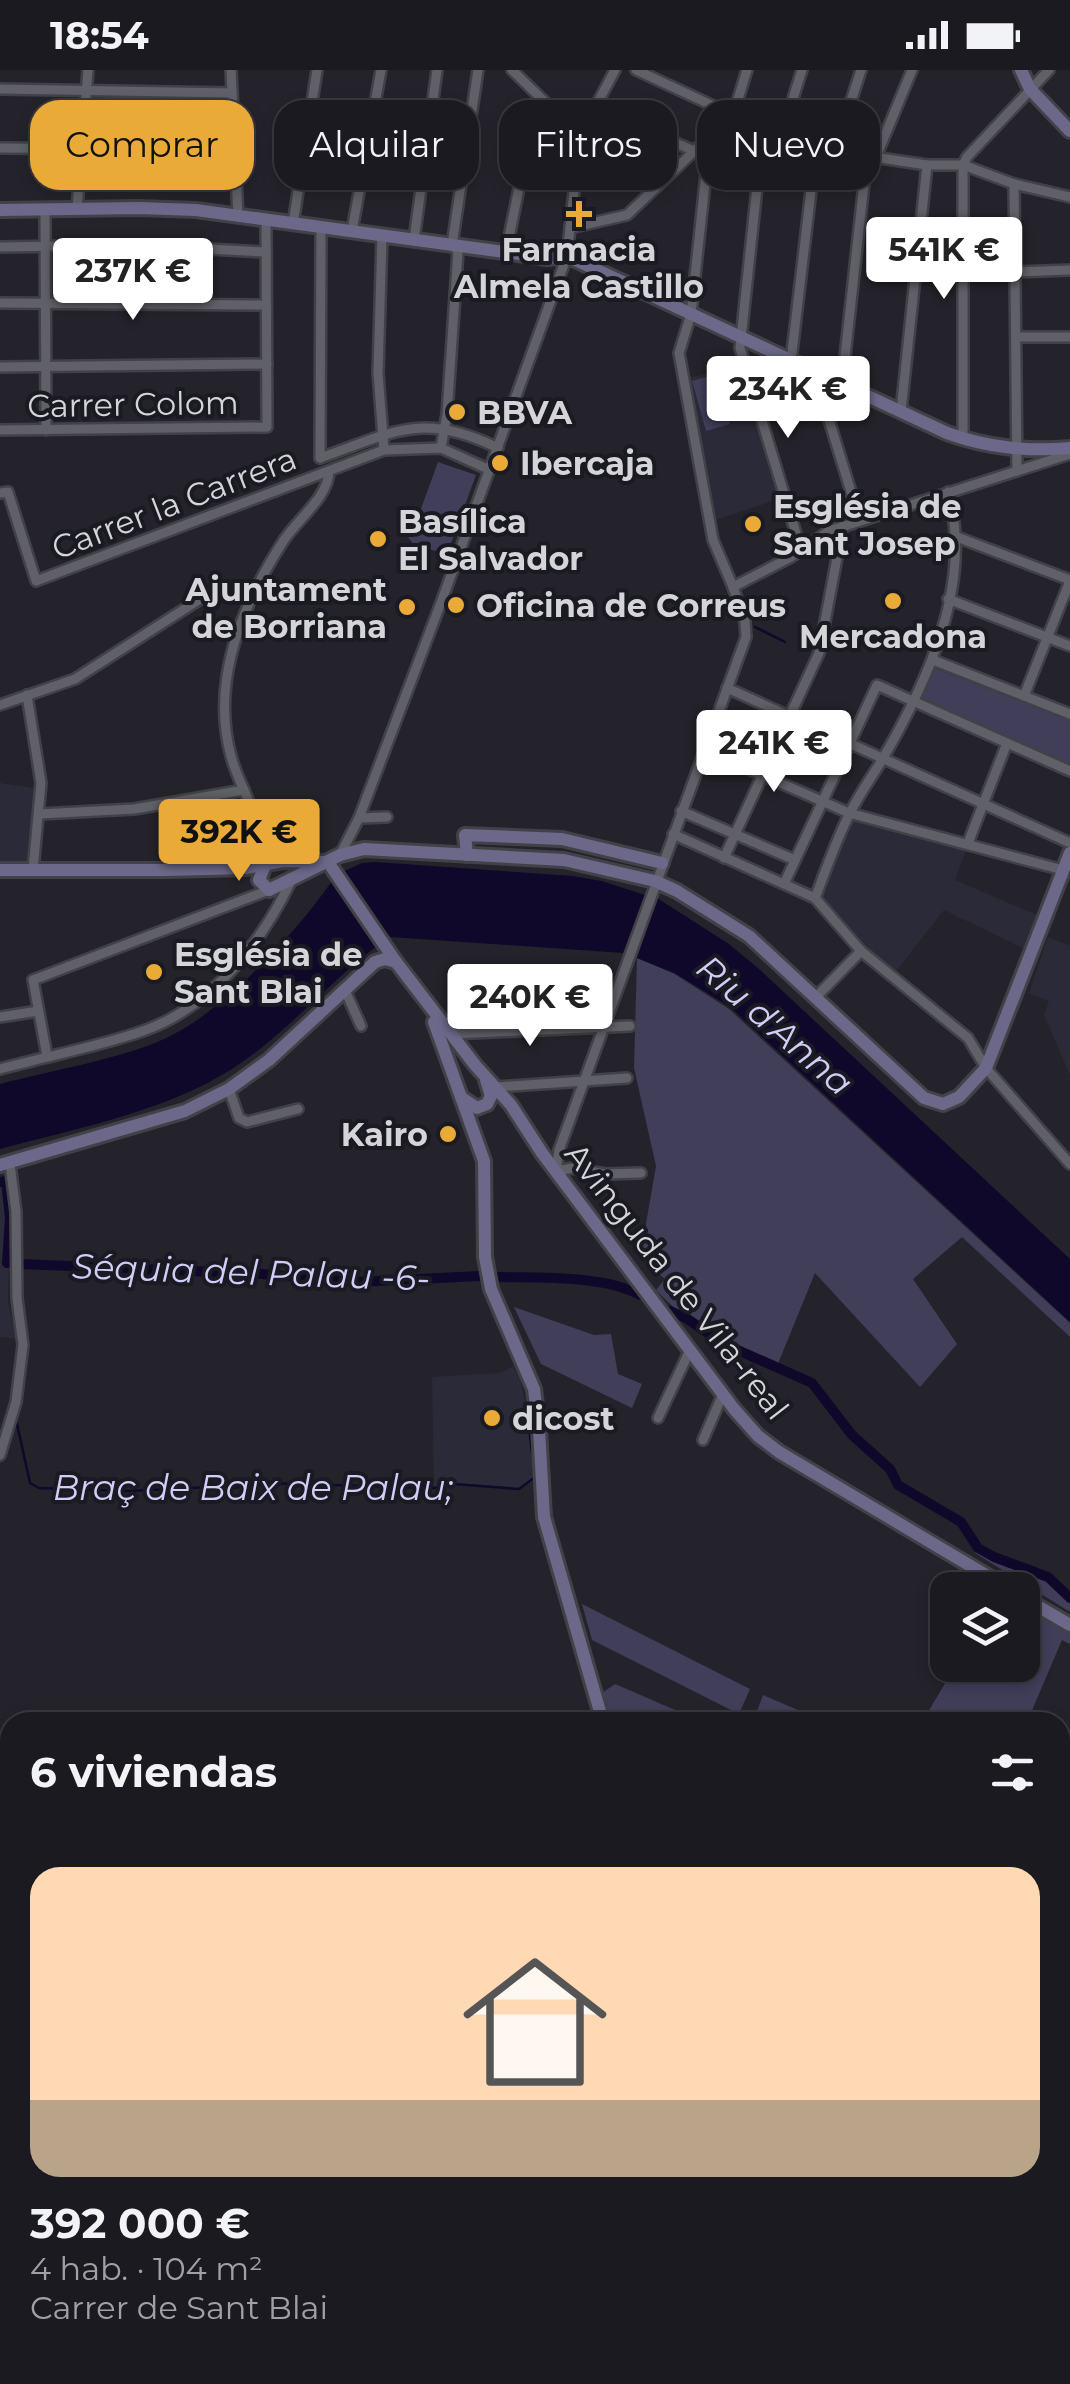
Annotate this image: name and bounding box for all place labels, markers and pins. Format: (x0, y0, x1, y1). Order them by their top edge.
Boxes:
marker: Farmacia Almela Castillo (568, 203, 590, 225)
pin: 541K € (863, 217, 1025, 302)
place label: Farmacia Almela Castillo (453, 230, 704, 306)
pin: 237K € (52, 238, 214, 323)
pin: 234K € (707, 356, 869, 441)
place label: BBVA (477, 393, 572, 432)
marker: BBVA (446, 401, 468, 423)
place label: Ibercaja (520, 444, 655, 483)
marker: Ibercaja (489, 452, 511, 474)
place label: Església de Sant Josep (773, 487, 961, 563)
place label: Basílica El Salvador (398, 502, 583, 578)
marker: Església de Sant Josep (742, 513, 764, 535)
marker: Basílica El Salvador (367, 528, 389, 550)
place label: Ajuntament de Borriana (185, 570, 387, 646)
place label: Oficina de Correus (476, 586, 786, 625)
marker: Mercadona (882, 590, 904, 612)
marker: Oficina de Correus (445, 594, 467, 616)
marker: Ajuntament de Borriana (396, 596, 418, 618)
place label: Mercadona (799, 617, 987, 656)
pin: 241K € (693, 710, 855, 795)
pin: 392K € (158, 799, 320, 884)
place label: Església de Sant Blai (174, 935, 362, 1011)
marker: Església de Sant Blai (143, 961, 165, 983)
pin: 240K € (449, 964, 611, 1049)
place label: Kairo (341, 1115, 428, 1154)
marker: Kairo (437, 1123, 459, 1145)
place label: dicost (512, 1399, 614, 1438)
marker: dicost (481, 1407, 503, 1429)

